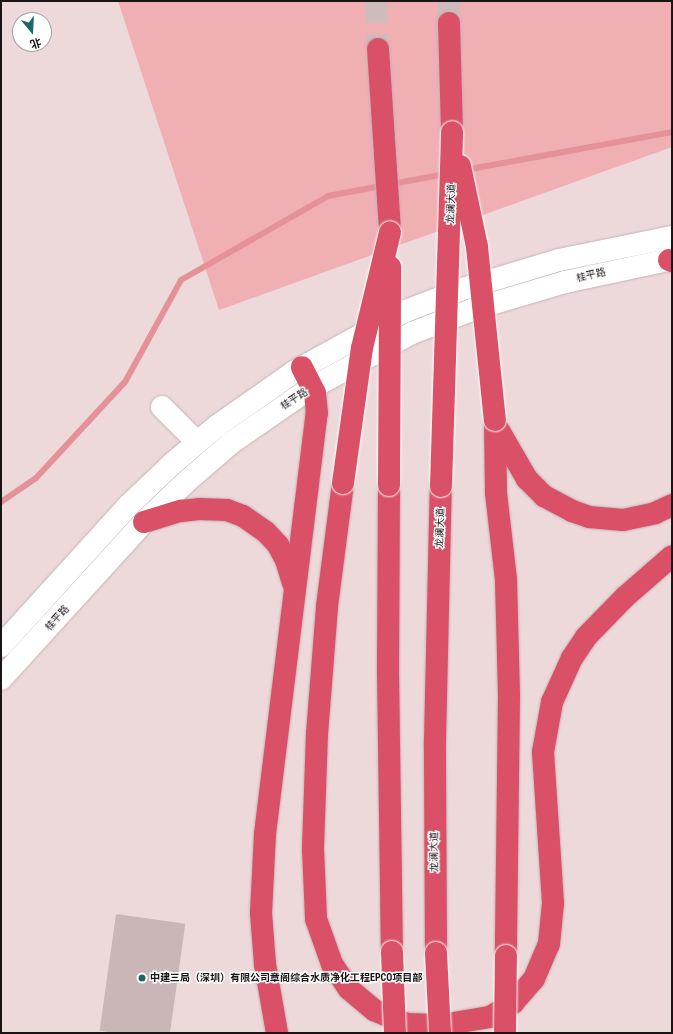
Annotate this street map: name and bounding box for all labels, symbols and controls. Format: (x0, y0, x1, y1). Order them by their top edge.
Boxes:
north arrow (12, 12, 52, 52)
text: 北 (28, 35, 43, 51)
street label: 龙澜大道 (444, 184, 458, 224)
street label: 桂平路 (575, 266, 607, 284)
street label: 桂平路 (278, 386, 310, 412)
street label: 龙澜大道 (433, 508, 447, 548)
street label: 桂平路 (43, 603, 71, 633)
street label: 龙澜大道 (428, 832, 440, 872)
place label: 中建三局（深圳）有限公司章阁综合水质净化工程EPCO项目部 (150, 972, 422, 984)
marker: 中建三局（深圳）有限公司章阁综合水质净化工程EPCO项目部 (137, 973, 147, 983)

